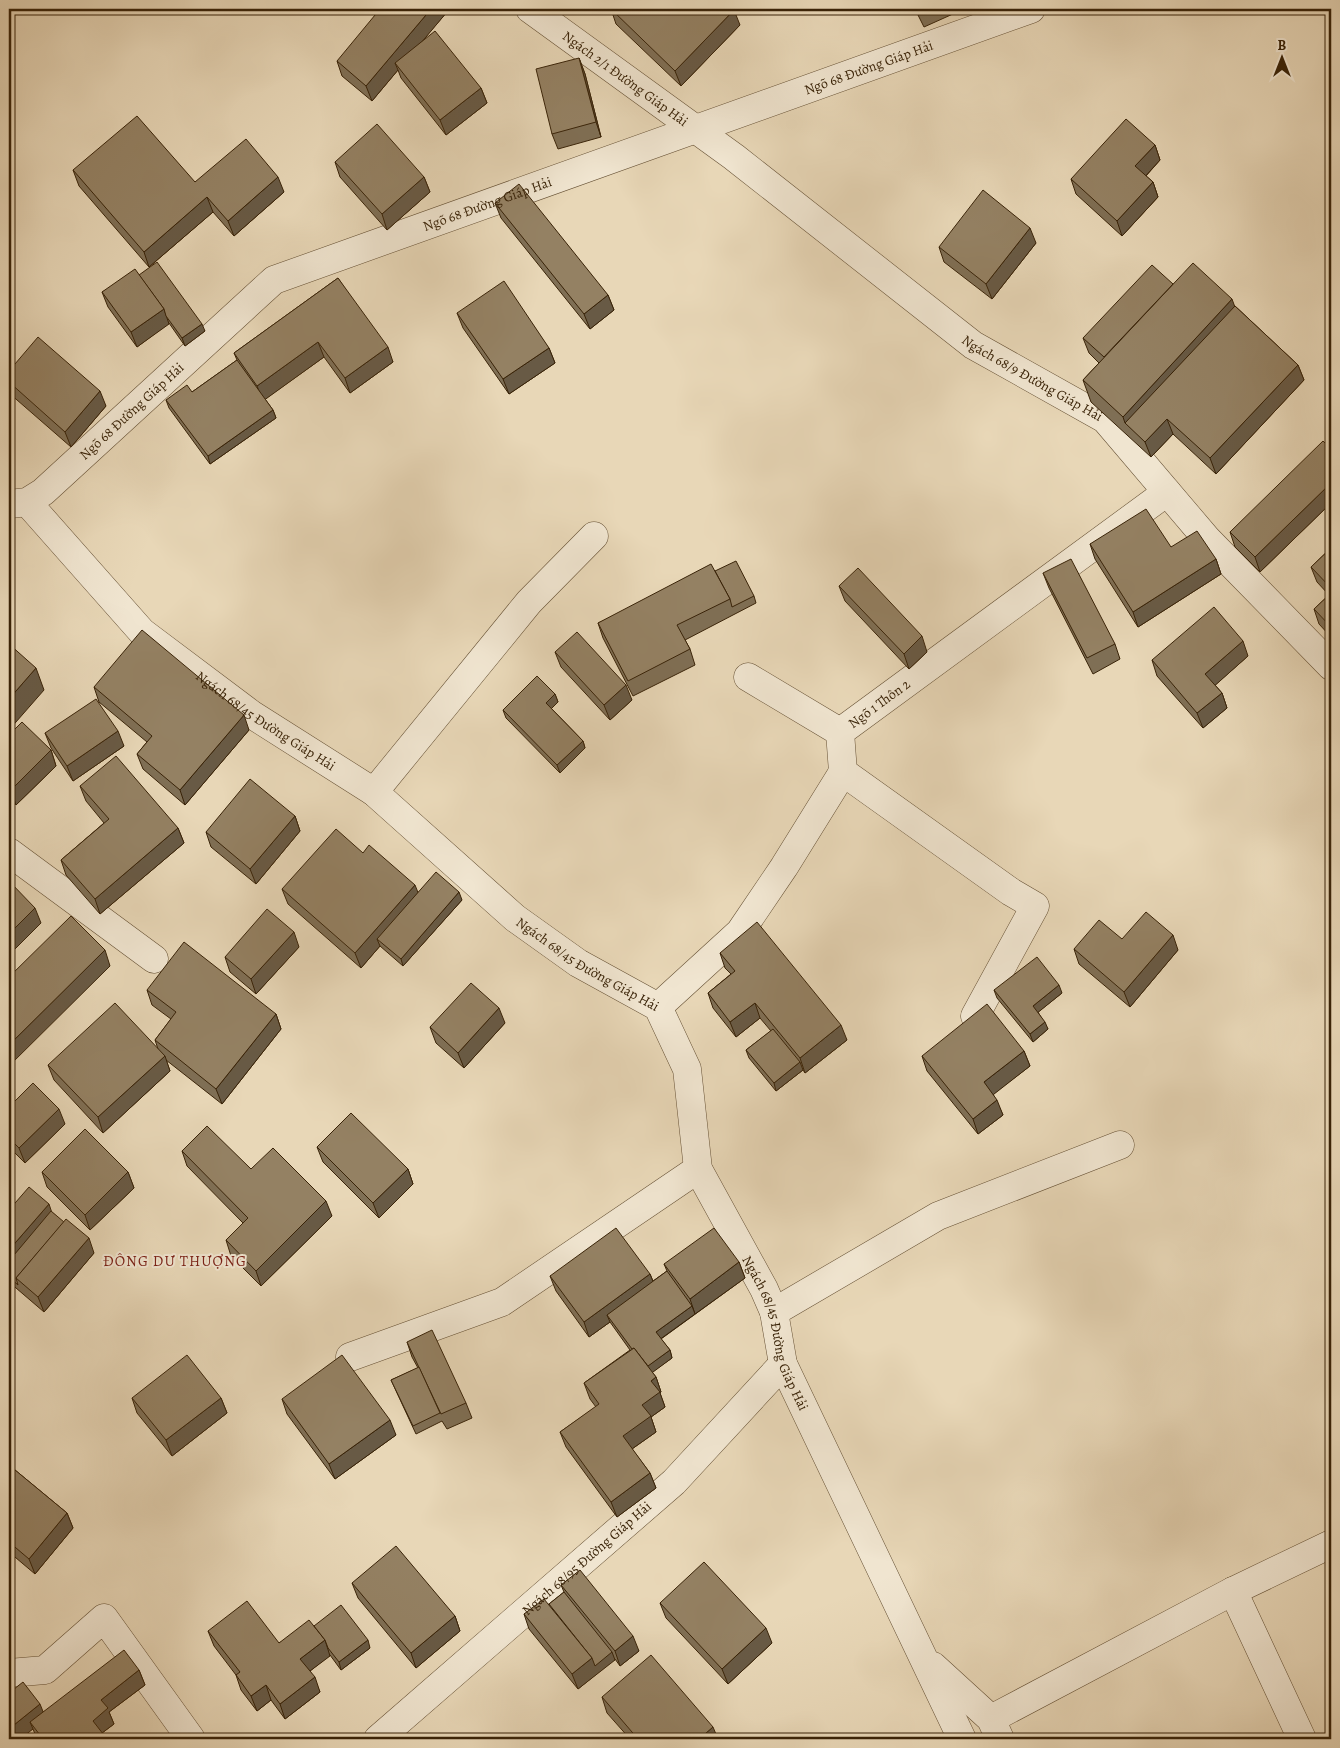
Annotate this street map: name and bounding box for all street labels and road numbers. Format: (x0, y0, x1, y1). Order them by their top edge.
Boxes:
street label: Ngách 2/1 Đường Giáp Hải (558, 27, 692, 131)
street label: Ngõ 68 Đường Giáp Hải (802, 36, 936, 99)
street label: Ngõ 68 Đường Giáp Hải (420, 172, 554, 236)
street label: Ngách 68/9 Đường Giáp Hải (958, 331, 1106, 426)
street label: Ngõ 68 Đường Giáp Hải (75, 358, 188, 464)
street label: Ngách 68/45 Đường Giáp Hải (192, 667, 339, 775)
street label: Ngõ 1 Thôn 2 (845, 675, 914, 733)
street label: Ngách 68/45 Đường Giáp Hải (512, 913, 663, 1016)
street label: Ngách 68/45 Đường Giáp Hải (737, 1252, 813, 1414)
street label: Ngách 68/95 Đường Giáp Hải (518, 1497, 655, 1620)

